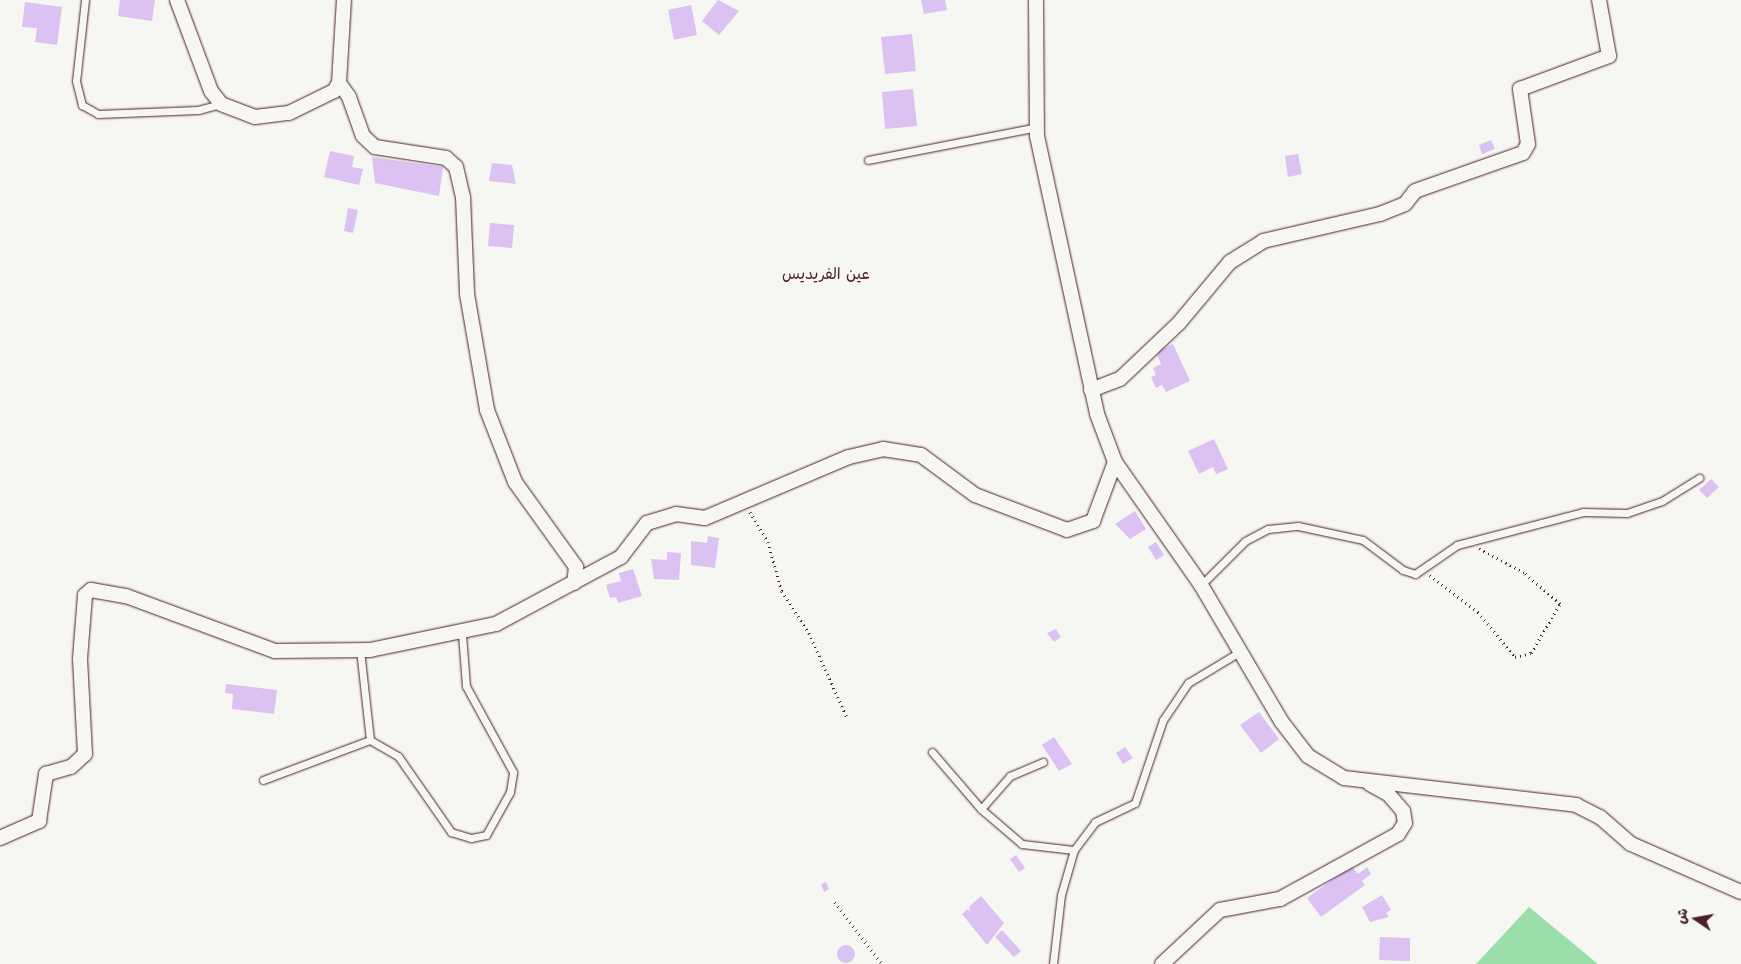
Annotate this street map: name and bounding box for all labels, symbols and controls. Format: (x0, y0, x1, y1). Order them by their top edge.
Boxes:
district label: عين الفريديس (782, 263, 870, 283)
north arrow (1671, 894, 1721, 944)
text: ش (1670, 906, 1692, 925)

